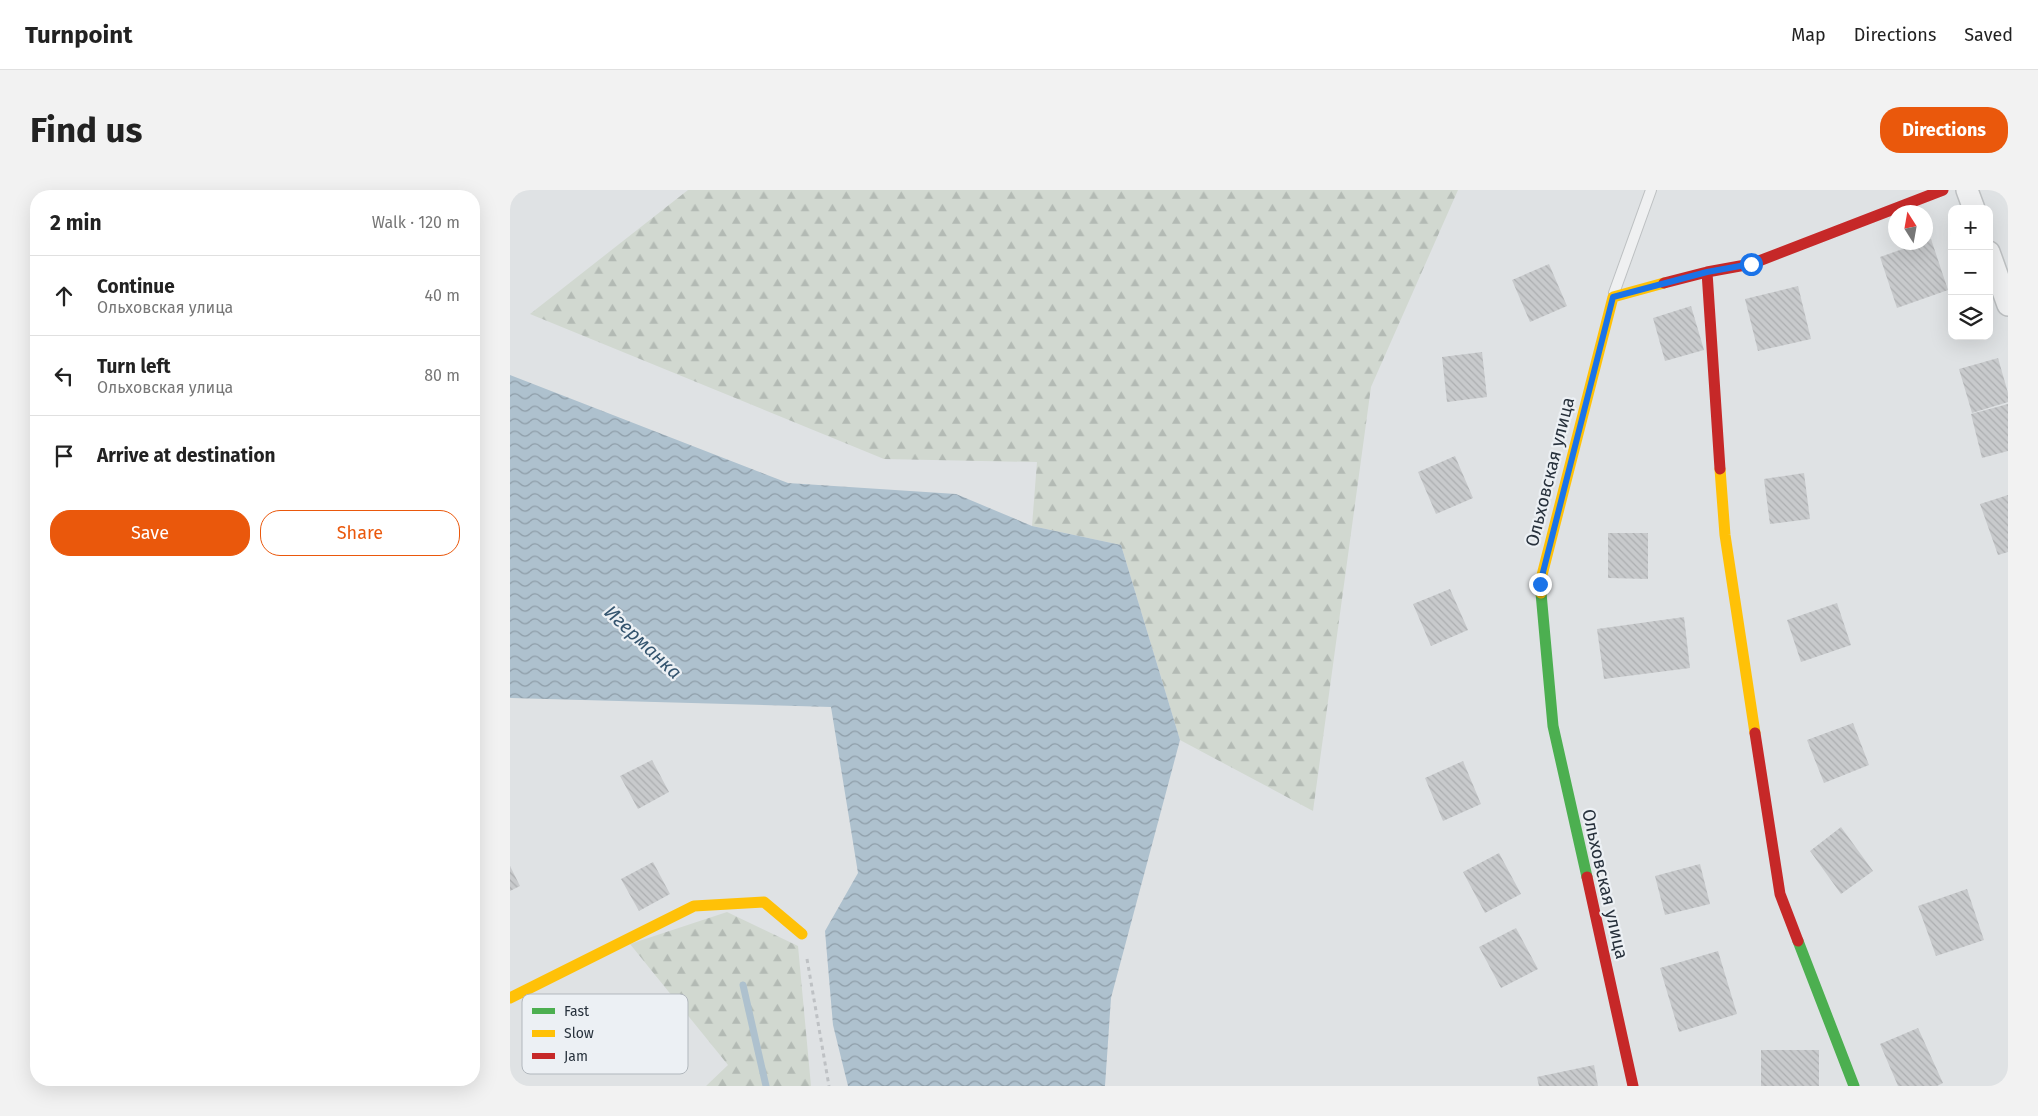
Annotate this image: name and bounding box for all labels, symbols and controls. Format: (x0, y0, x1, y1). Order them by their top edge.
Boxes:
text: Turnpoint (25, 21, 132, 49)
text: Map (1791, 24, 1826, 46)
text: Directions (1854, 24, 1936, 46)
text: Saved (1964, 24, 2013, 46)
button: Directions (1880, 107, 2008, 153)
text: Find us (30, 109, 142, 151)
north arrow (1888, 205, 1933, 250)
map controls (1948, 205, 1993, 340)
button: + (1948, 205, 1993, 250)
text: 2 min (50, 210, 102, 236)
text: Walk · 120 m (372, 213, 460, 232)
button: − (1948, 250, 1993, 295)
route start (1740, 253, 1763, 276)
text: Continue (97, 275, 175, 298)
icon: ahead (50, 282, 78, 310)
text: 40 m (425, 286, 460, 305)
button: layers (1948, 295, 1993, 340)
text: Ольховская улица (97, 298, 233, 317)
text: Turn left (97, 355, 171, 378)
icon: left (50, 362, 78, 390)
text: 80 m (424, 366, 460, 385)
text: Ольховская улица (97, 378, 233, 397)
street label: Ольховская улица (1521, 395, 1579, 549)
icon: arrive (50, 442, 78, 470)
text: Arrive at destination (97, 444, 276, 467)
button: Save (50, 510, 250, 556)
button: Share (260, 510, 460, 556)
route end (1529, 573, 1552, 596)
water label: Игерманка (599, 600, 687, 684)
street label: Ольховская улица (1577, 807, 1633, 961)
legend (522, 994, 688, 1074)
text: Fast (564, 1003, 590, 1020)
text: Slow (564, 1025, 594, 1042)
text: Jam (564, 1048, 588, 1065)

